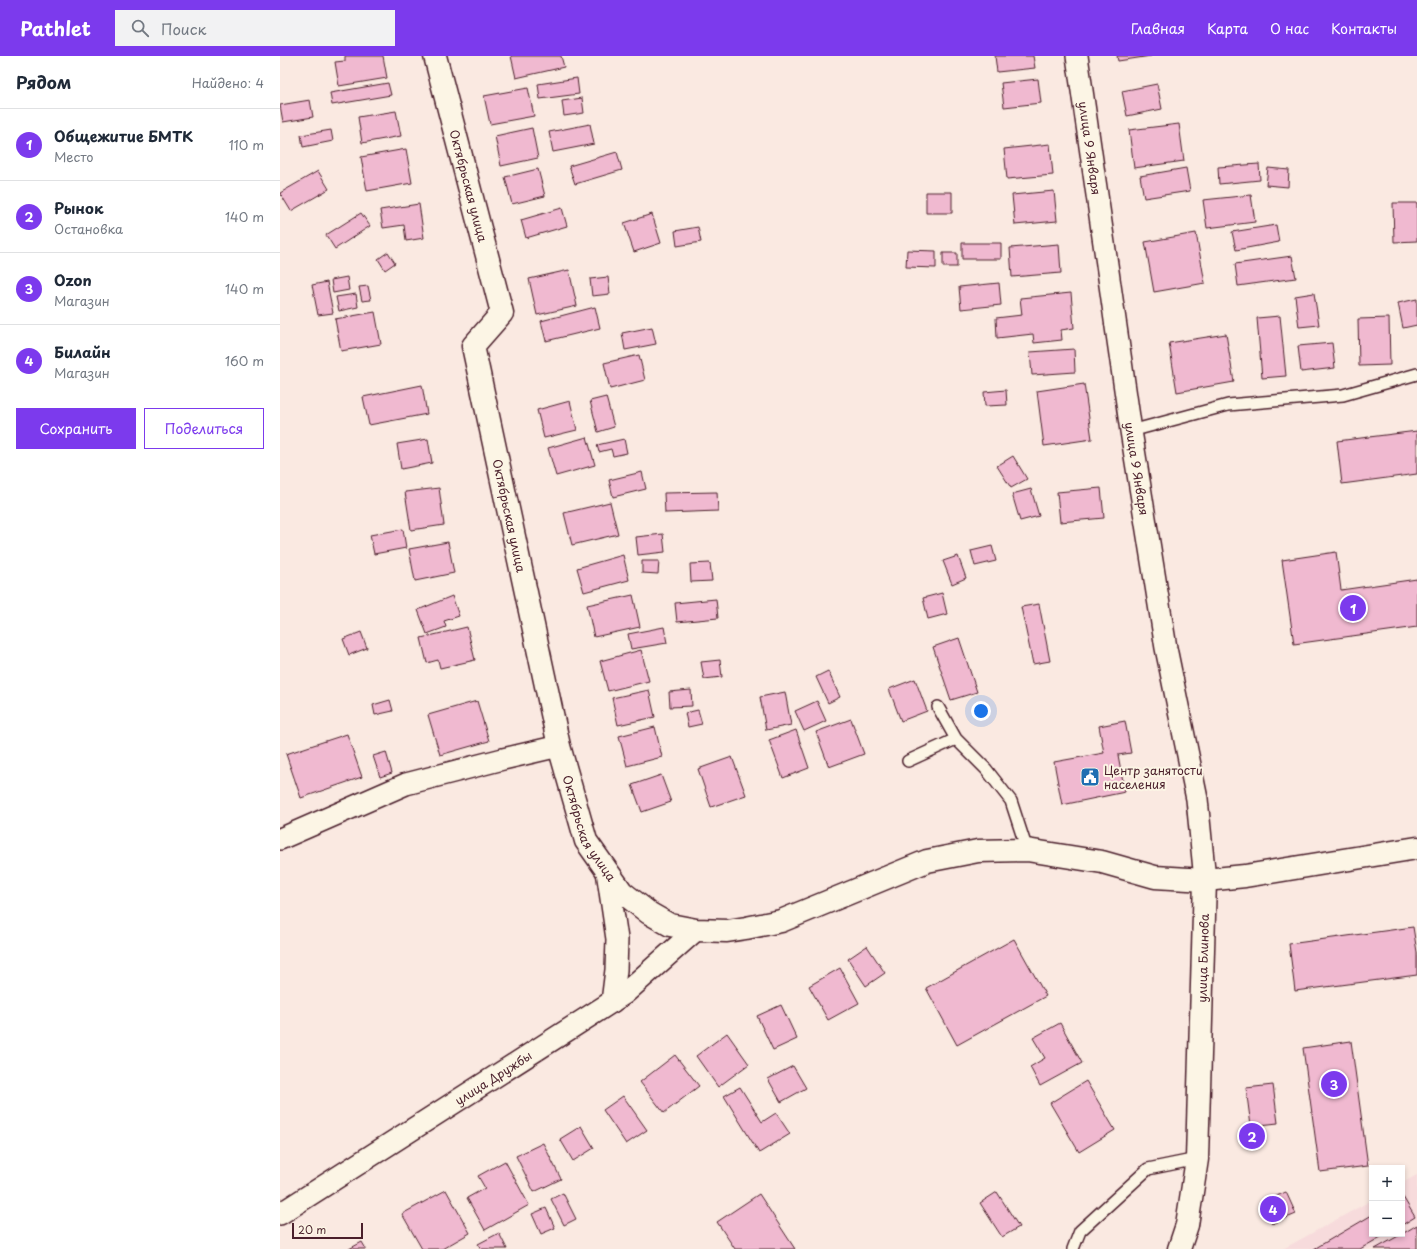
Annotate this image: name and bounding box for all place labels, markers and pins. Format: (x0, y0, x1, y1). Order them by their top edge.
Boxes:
pin: 1 (1340, 593, 1366, 623)
place label: Центр занятости населения (1104, 761, 1203, 793)
public building icon: Центр занятости населения (1079, 766, 1101, 788)
pin: 3 (1321, 1069, 1347, 1099)
pin: 2 (1239, 1121, 1265, 1151)
pin: 4 (1260, 1194, 1286, 1224)

